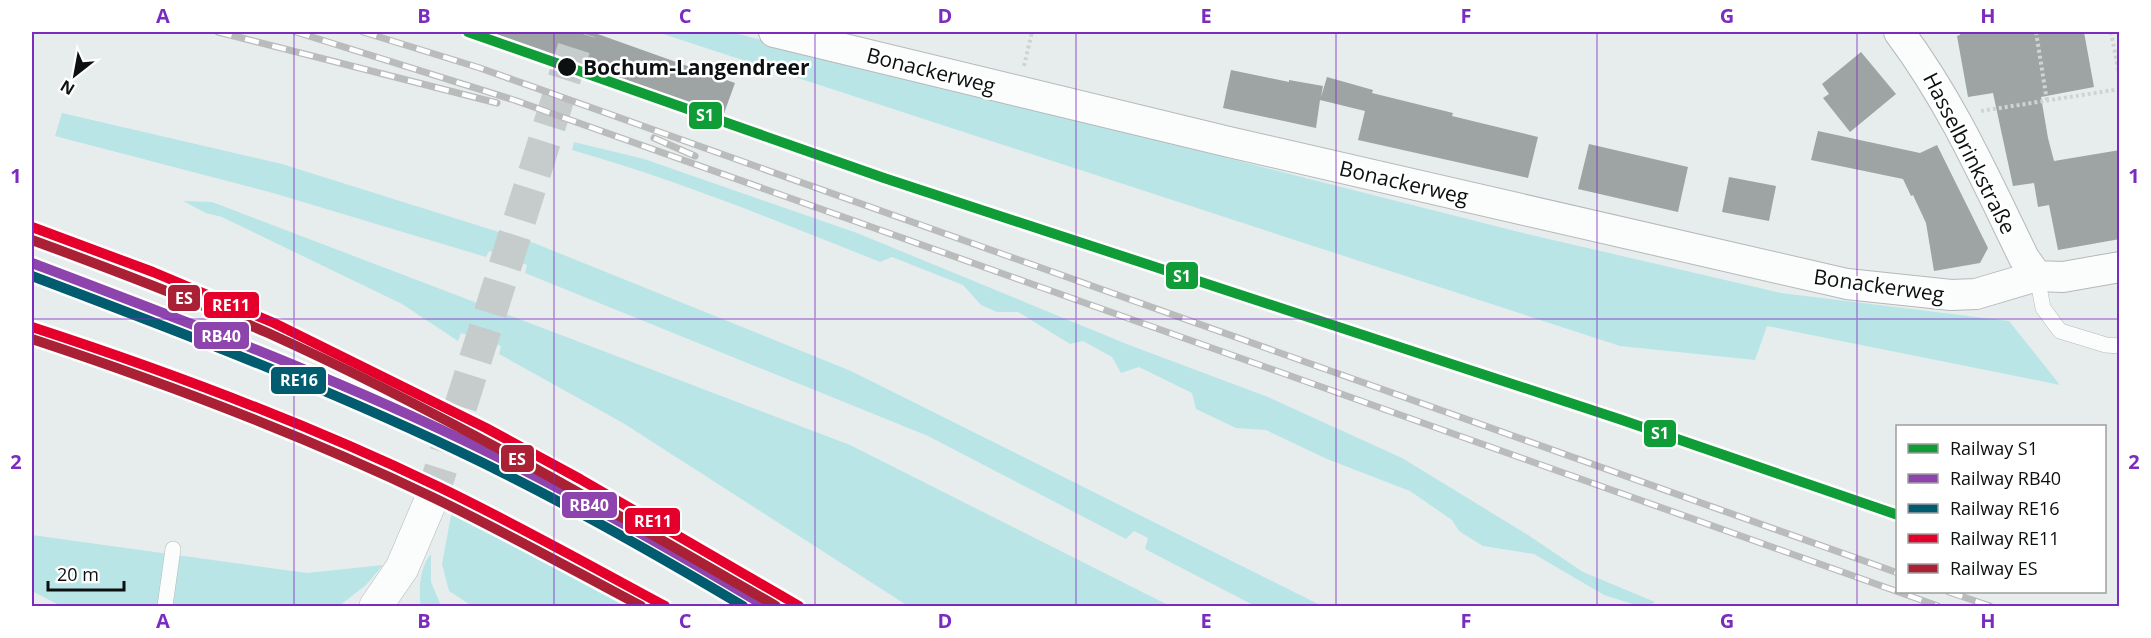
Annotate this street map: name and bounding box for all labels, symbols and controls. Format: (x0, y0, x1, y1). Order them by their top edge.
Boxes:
text: A (156, 2, 170, 29)
text: B (417, 2, 431, 29)
text: C (679, 2, 692, 29)
text: D (938, 2, 952, 29)
text: E (1200, 2, 1212, 29)
text: F (1461, 2, 1471, 29)
text: G (1720, 2, 1734, 29)
text: H (1980, 2, 1996, 29)
street label: Bonackerweg (864, 40, 998, 100)
north arrow (45, 45, 105, 105)
place label: Bochum-Langendreer (583, 53, 810, 81)
marker: Bochum-Langendreer (556, 56, 578, 78)
street label: Hasselbrinkstraße (1917, 68, 2023, 238)
text: N (56, 75, 79, 101)
line badge: S1 (688, 101, 723, 130)
text: S1 (696, 104, 714, 126)
street label: Bonackerweg (1337, 154, 1471, 210)
text: 1 (10, 162, 22, 189)
text: 1 (2128, 162, 2140, 189)
line badge: S1 (1165, 261, 1199, 290)
street label: Bonackerweg (1812, 262, 1946, 308)
text: S1 (1173, 265, 1191, 287)
line badge: ES (167, 284, 201, 312)
text: ES (175, 287, 193, 309)
line badge: RE11 (203, 291, 260, 319)
text: RE11 (212, 294, 250, 316)
line badge: RB40 (193, 321, 250, 350)
text: RB40 (201, 325, 241, 347)
line badge: RE16 (270, 366, 327, 395)
text: RE16 (280, 369, 318, 391)
line badge: S1 (1643, 419, 1677, 448)
text: S1 (1651, 422, 1669, 444)
legend (1896, 425, 2106, 593)
text: Railway S1 (1950, 436, 2038, 460)
line badge: ES (500, 444, 535, 473)
text: 2 (10, 448, 22, 475)
text: ES (508, 448, 526, 470)
text: 2 (2128, 448, 2140, 475)
text: Railway RB40 (1950, 466, 2061, 490)
line badge: RB40 (561, 491, 618, 519)
text: RB40 (569, 494, 609, 516)
text: Railway RE16 (1950, 496, 2060, 520)
line badge: RE11 (624, 507, 681, 535)
text: RE11 (634, 510, 672, 532)
text: Railway RE11 (1950, 526, 2060, 550)
scale bar (48, 554, 124, 592)
text: Railway ES (1950, 556, 2038, 580)
text: 20 m (57, 562, 99, 586)
text: A (156, 607, 170, 634)
text: B (417, 607, 431, 634)
text: C (679, 607, 692, 634)
text: D (938, 607, 952, 634)
text: E (1200, 607, 1212, 634)
text: F (1461, 607, 1471, 634)
text: G (1720, 607, 1734, 634)
text: H (1980, 607, 1996, 634)

